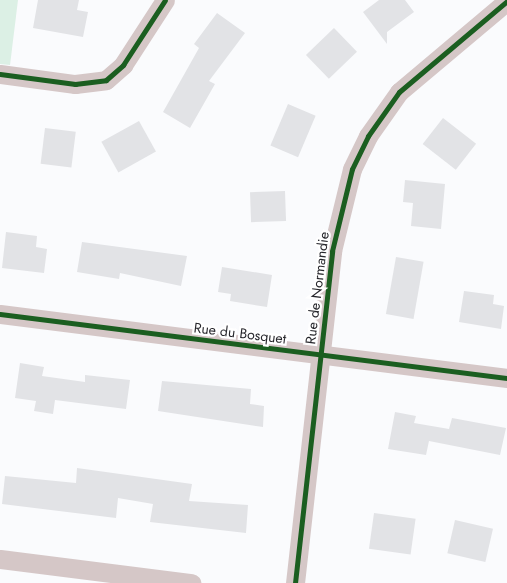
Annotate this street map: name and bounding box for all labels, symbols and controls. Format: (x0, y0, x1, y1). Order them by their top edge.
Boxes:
street label: Rue de Normandie (302, 231, 332, 345)
street label: Rue du Bosquet (193, 319, 287, 347)

